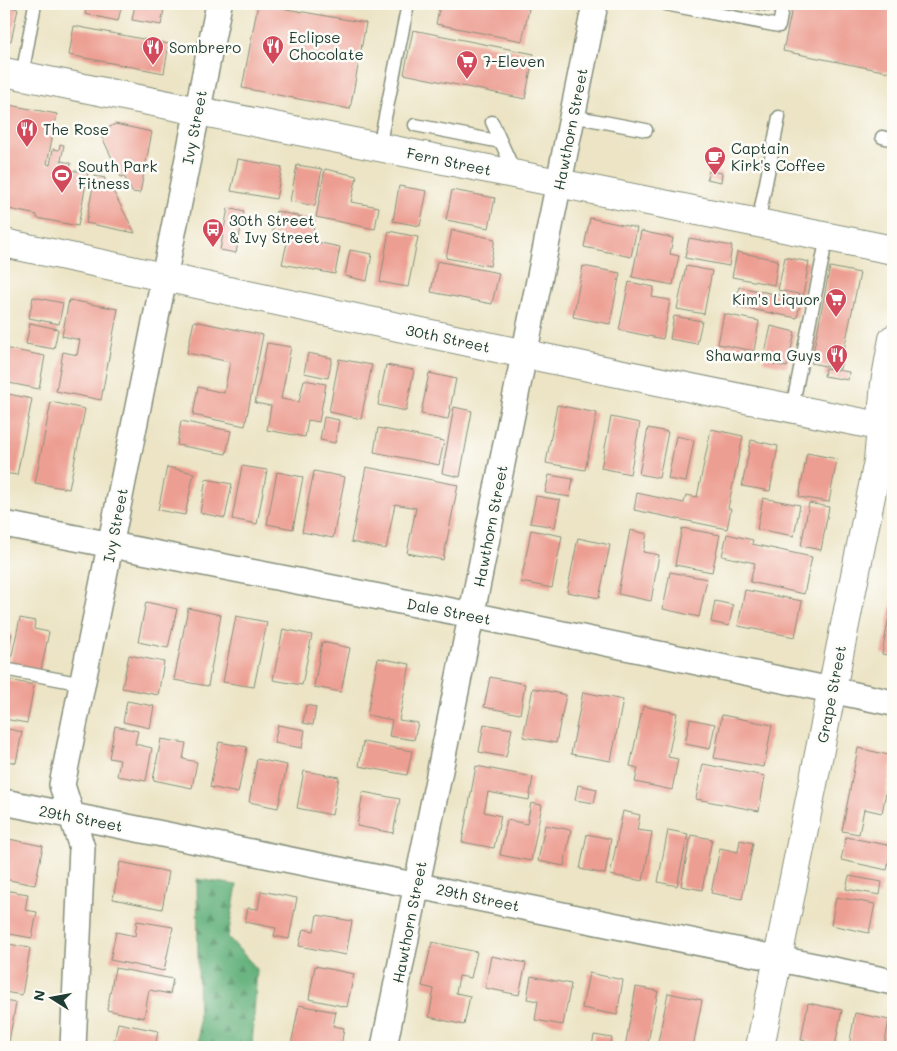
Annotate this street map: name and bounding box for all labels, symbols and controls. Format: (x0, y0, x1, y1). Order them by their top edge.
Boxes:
place label: Eclipse Chocolate (289, 27, 364, 64)
restaurant icon: Eclipse Chocolate (261, 34, 285, 65)
restaurant icon: Sombrero (141, 35, 165, 66)
place label: Sombrero (169, 37, 241, 57)
supermarket icon: 7-Eleven (455, 49, 479, 80)
place label: 7-Eleven (483, 51, 545, 71)
street label: Hawthorn Street (548, 66, 592, 192)
street label: Ivy Street (177, 88, 211, 166)
restaurant icon: The Rose (15, 117, 39, 148)
place label: The Rose (43, 119, 109, 139)
place label: Captain Kirk's Coffee (731, 138, 825, 175)
street label: Fern Street (405, 142, 493, 180)
cafe icon: Captain Kirk's Coffee (703, 145, 727, 176)
place label: South Park Fitness (78, 156, 157, 193)
sports icon: South Park Fitness (50, 163, 74, 194)
place label: 30th Street & Ivy Street (229, 210, 320, 247)
bus stop icon: 30th Street & Ivy Street (201, 217, 225, 248)
supermarket icon: Kim's Liquor (824, 287, 848, 318)
place label: Kim's Liquor (732, 289, 820, 309)
street label: 30th Street (404, 319, 492, 357)
restaurant icon: Shawarma Guys (825, 343, 849, 374)
place label: Shawarma Guys (706, 345, 821, 365)
street label: Hawthorn Street (468, 463, 512, 589)
street label: Ivy Street (98, 486, 132, 564)
street label: Dale Street (405, 593, 493, 629)
street label: Grape Street (812, 643, 850, 745)
street label: 29th Street (37, 800, 125, 836)
street label: Hawthorn Street (387, 859, 431, 985)
street label: 29th Street (434, 878, 522, 916)
north arrow (28, 974, 78, 1024)
text: N (28, 988, 49, 1002)

